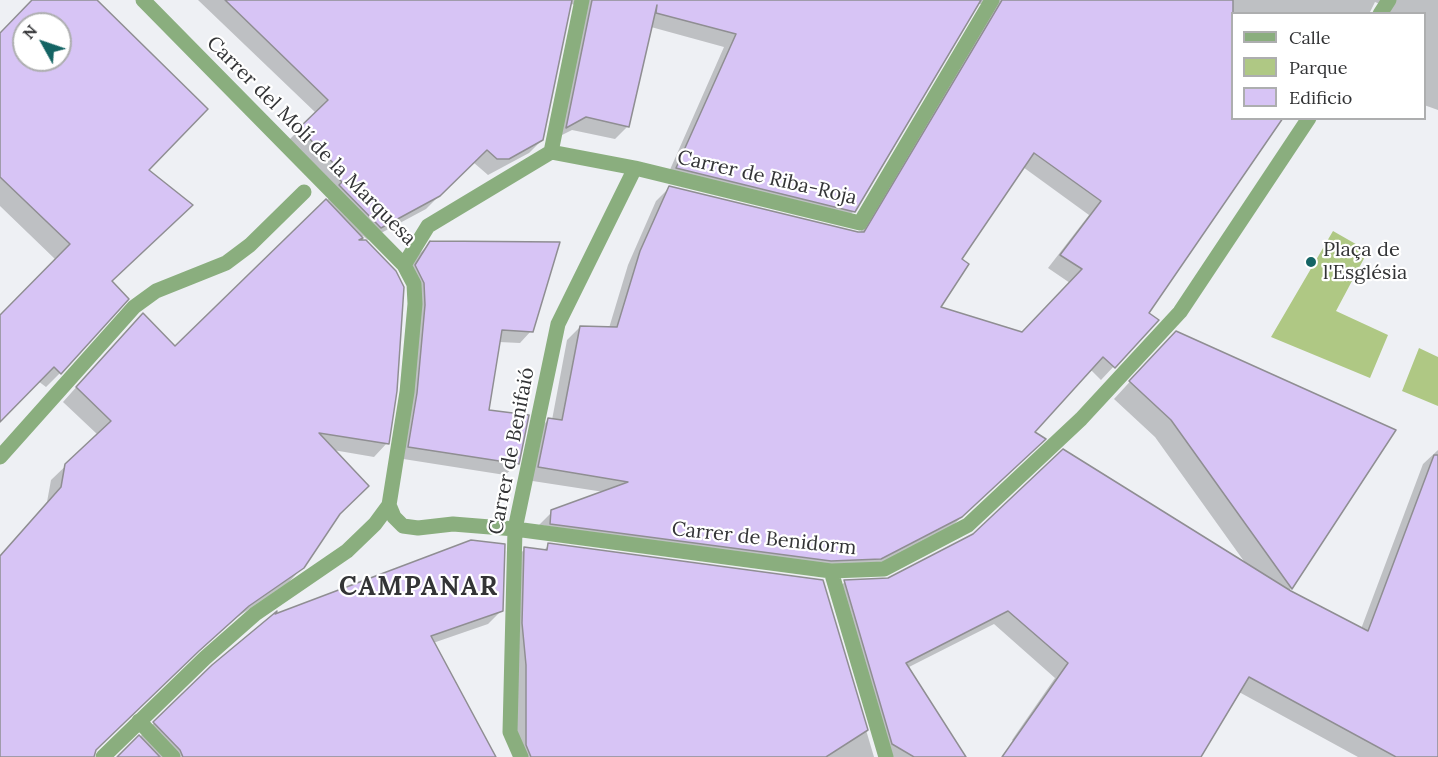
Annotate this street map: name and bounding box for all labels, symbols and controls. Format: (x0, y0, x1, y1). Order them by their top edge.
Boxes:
north arrow (12, 12, 72, 72)
legend (1231, 12, 1426, 120)
text: N (18, 21, 41, 43)
text: Calle (1289, 26, 1330, 49)
street label: Carrer del Molí de la Marquesa (201, 31, 421, 251)
text: Parque (1289, 56, 1348, 79)
text: Edificio (1289, 86, 1352, 109)
street label: Carrer de Riba-Roja (675, 146, 859, 210)
place label: Plaça de l'Església (1323, 238, 1407, 285)
marker: Plaça de l'Església (1304, 255, 1318, 269)
street label: Carrer de Benifaió (484, 365, 540, 537)
street label: Carrer de Benidorm (670, 517, 858, 561)
district label: CAMPANAR (339, 572, 499, 604)

